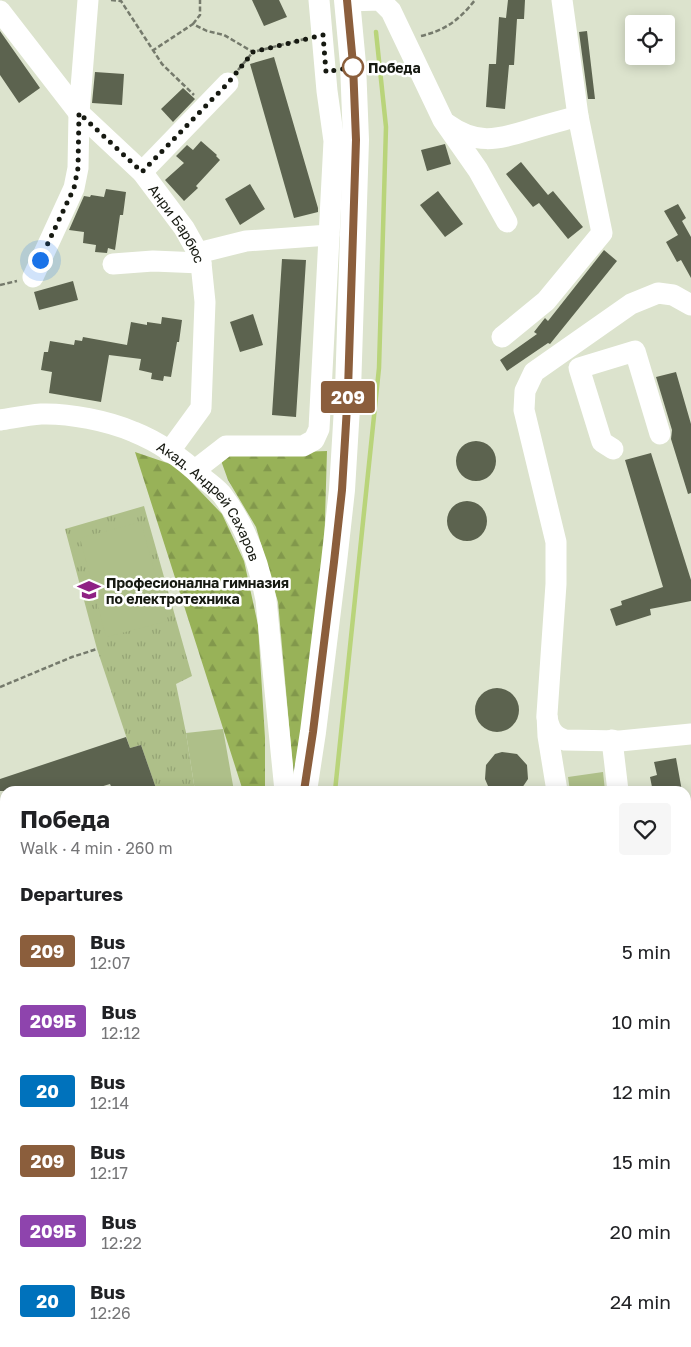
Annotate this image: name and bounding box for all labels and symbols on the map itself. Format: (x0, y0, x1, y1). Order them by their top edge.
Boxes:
marker: Победа (342, 56, 364, 78)
place label: Победа (368, 59, 421, 76)
street label: Анри Барбюс (145, 181, 209, 265)
your location (28, 248, 53, 273)
line badge: 209 (319, 381, 377, 413)
street label: Акад. Андрей Сахаров (154, 437, 264, 563)
place label: Професионална гимназия по електротехника (106, 574, 289, 607)
school or university icon: Професионална гимназия по електротехника (76, 577, 102, 603)

